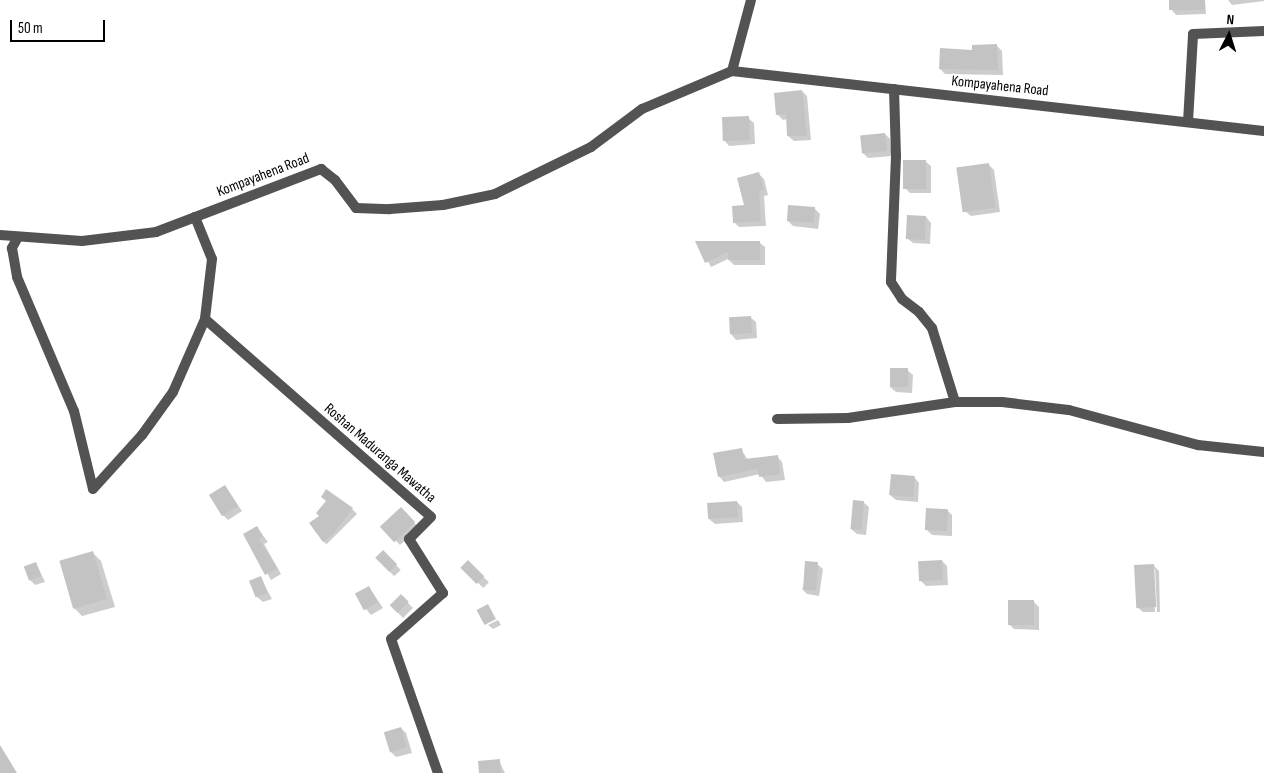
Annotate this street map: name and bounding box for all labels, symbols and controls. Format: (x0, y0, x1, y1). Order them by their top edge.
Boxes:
scale bar (12, 10, 108, 42)
north arrow (1204, 10, 1254, 60)
text: N (1226, 11, 1235, 28)
text: 50 m (18, 19, 43, 38)
street label: Kompayahena Road (951, 72, 1049, 100)
street label: Kompayahena Road (214, 149, 312, 201)
street label: Roshan Maduranga Mawatha (320, 400, 440, 506)

